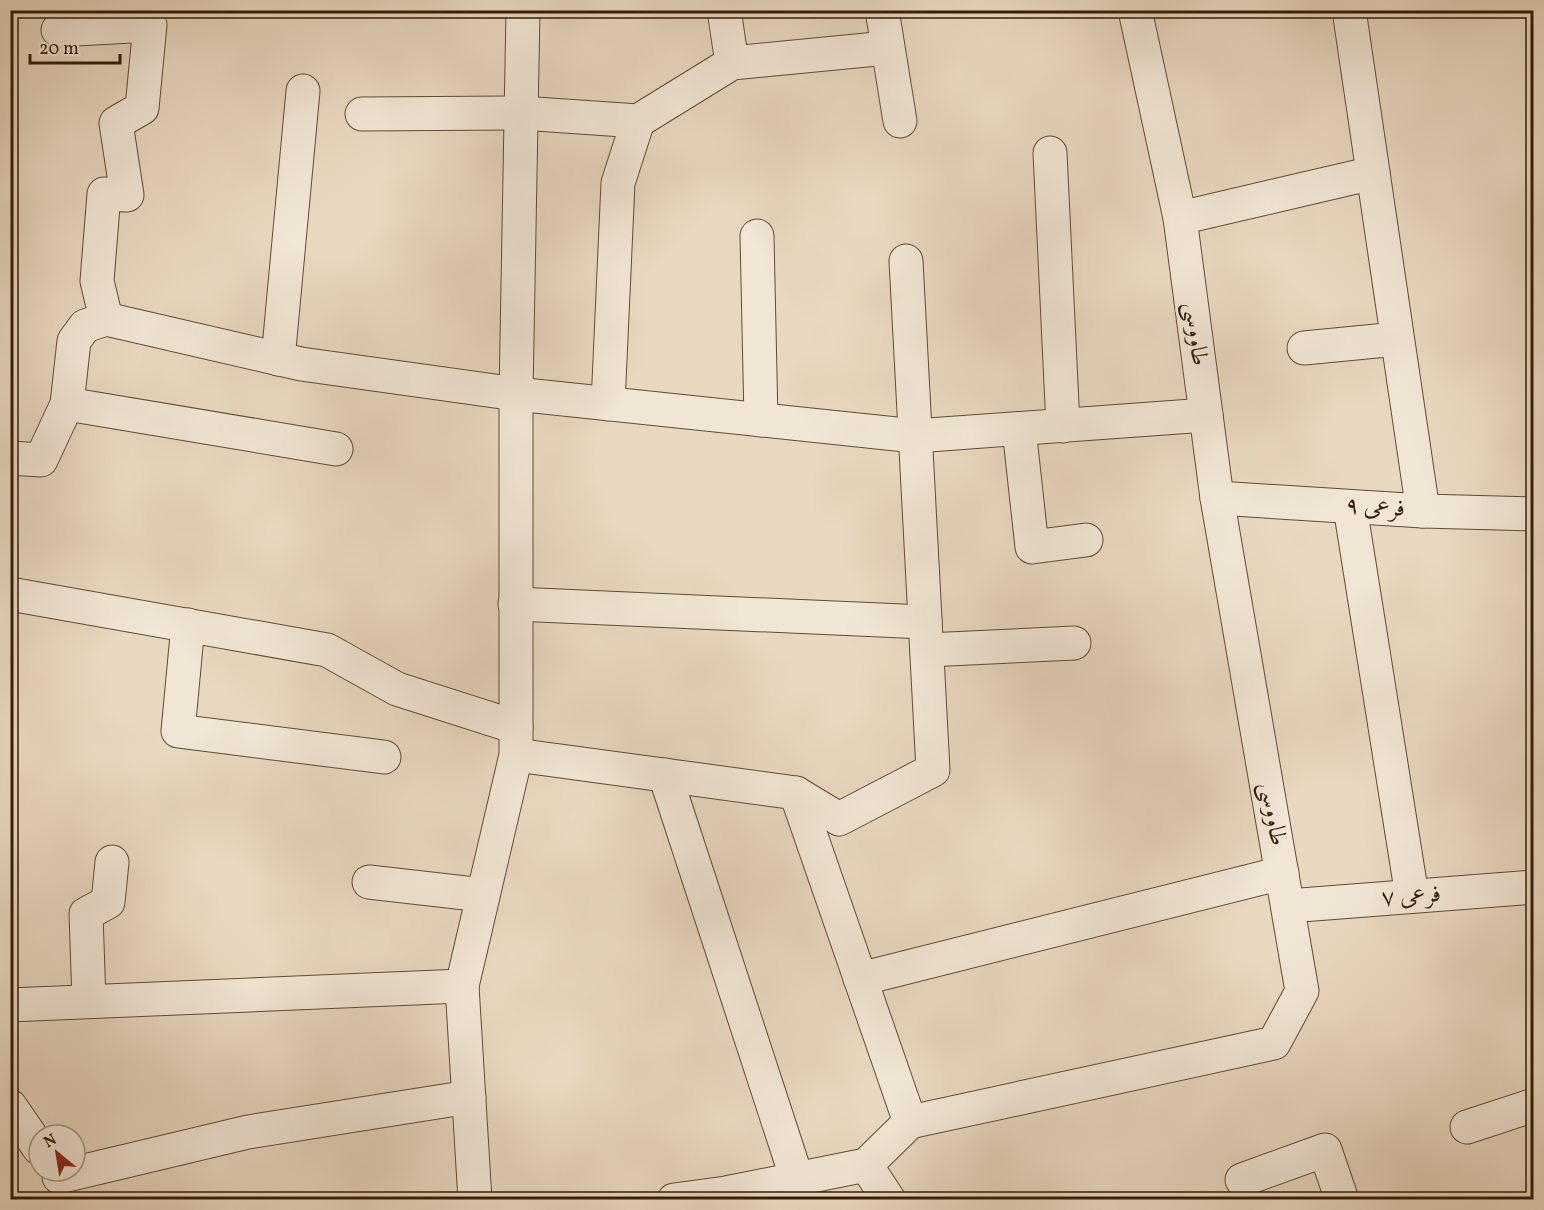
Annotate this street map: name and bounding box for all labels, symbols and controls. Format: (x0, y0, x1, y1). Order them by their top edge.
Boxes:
scale bar (30, 27, 120, 65)
text: 20 m (39, 37, 79, 62)
street label: طاووسی (1174, 300, 1216, 368)
street label: فرعی ۹ (1344, 489, 1406, 527)
street label: طاووسی (1250, 779, 1294, 849)
street label: فرعی ۷ (1380, 878, 1442, 916)
north arrow (27, 1123, 87, 1183)
text: N (40, 1129, 61, 1154)

